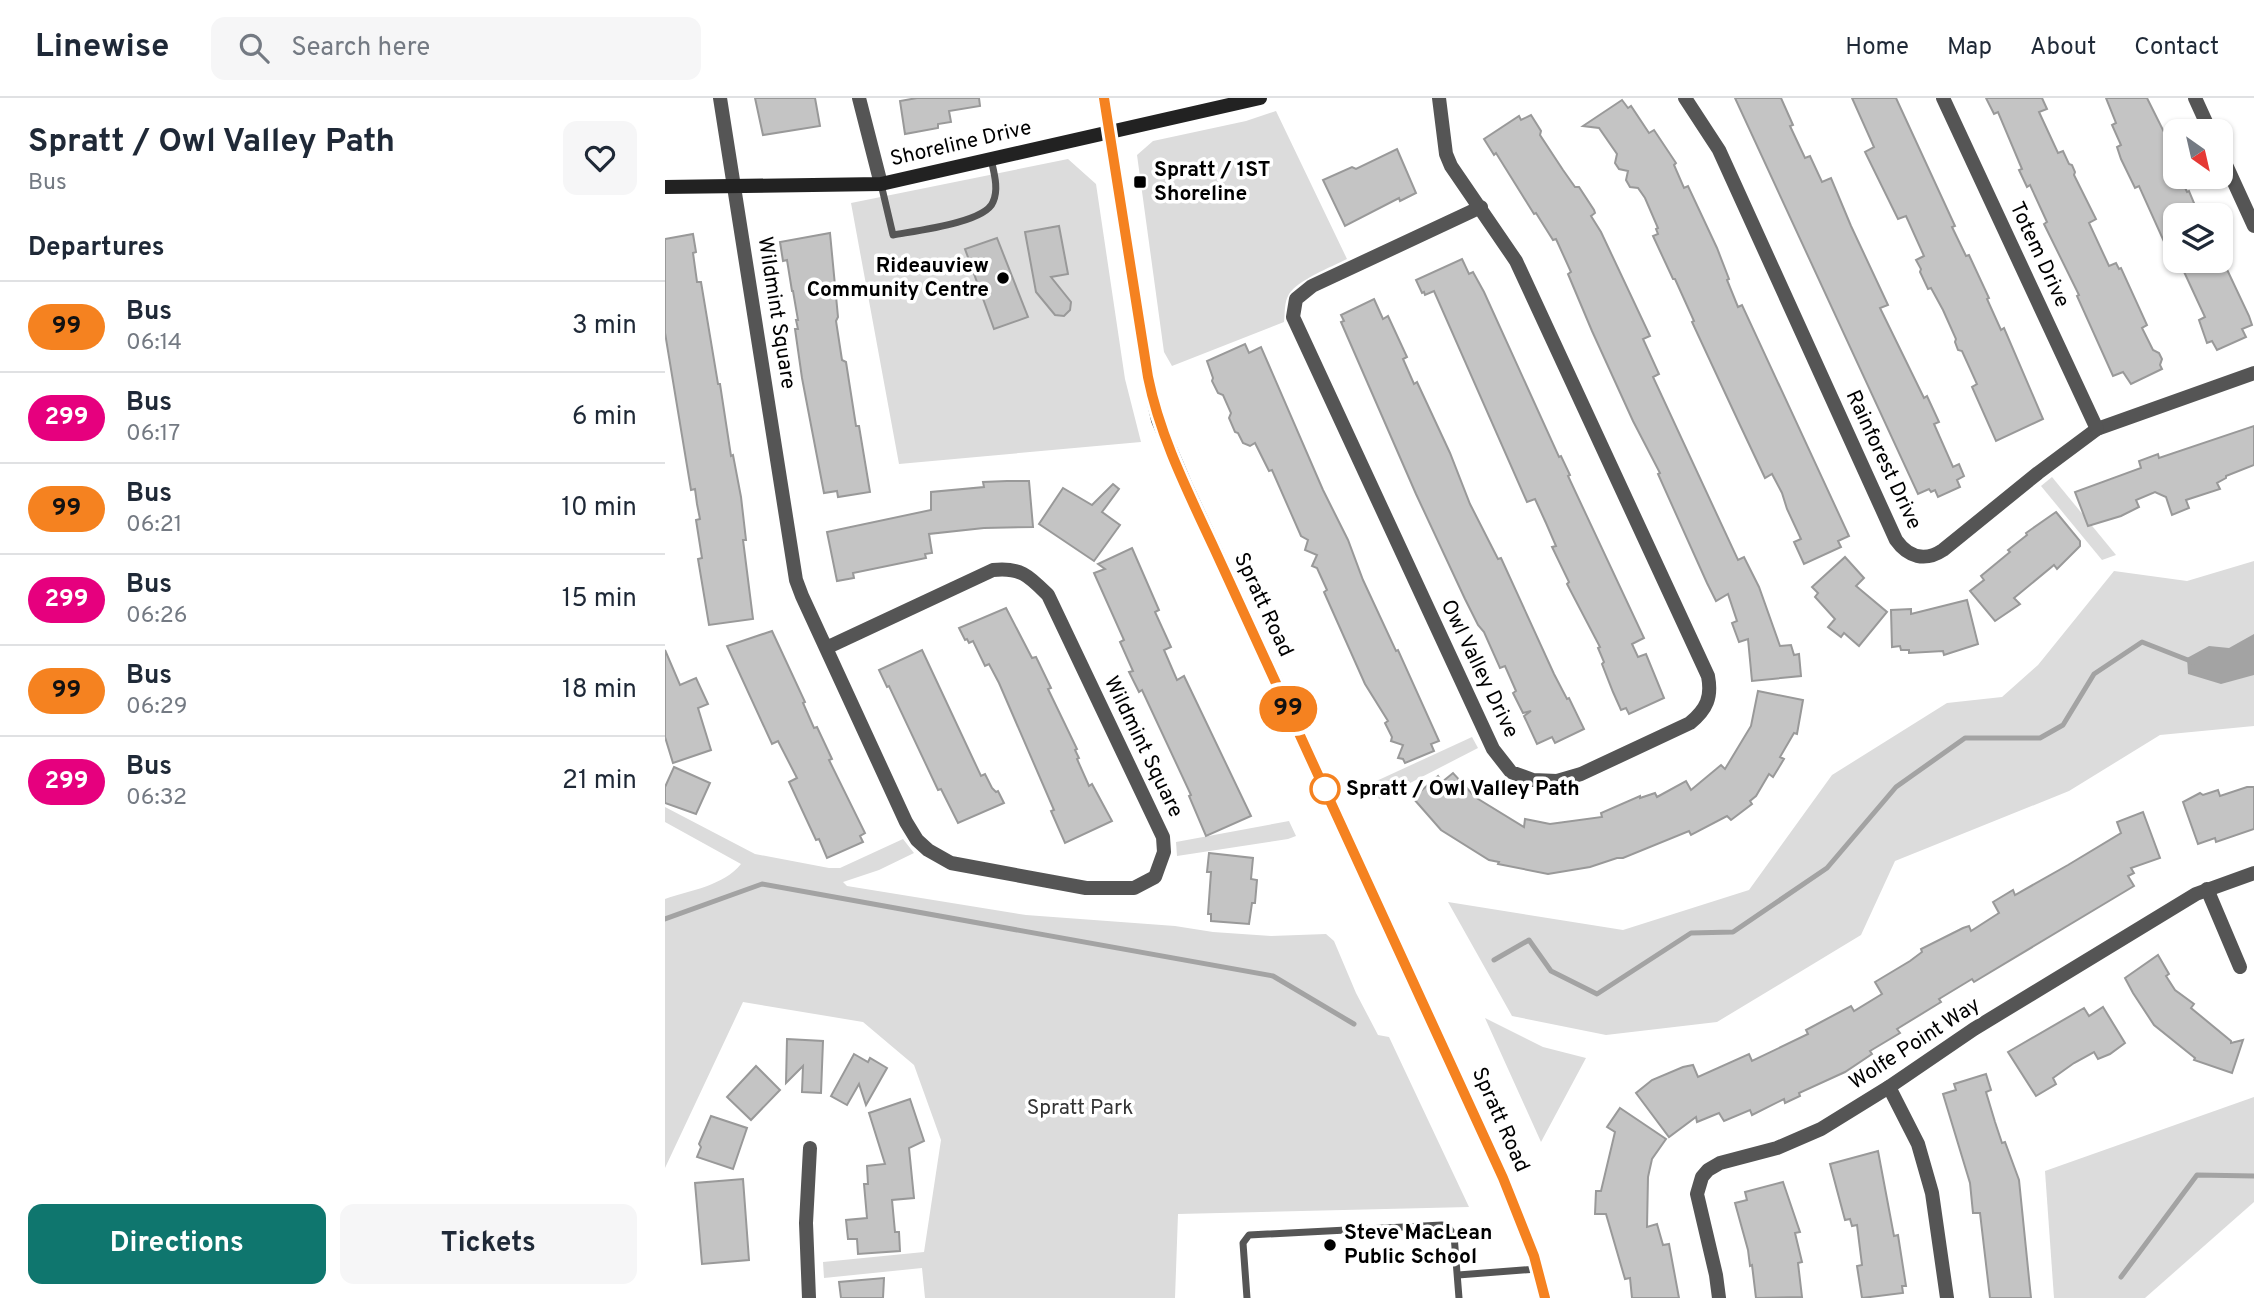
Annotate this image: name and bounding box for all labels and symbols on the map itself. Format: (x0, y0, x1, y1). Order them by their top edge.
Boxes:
street label: Shoreline Drive (888, 115, 1034, 173)
north arrow (2163, 119, 2233, 189)
place label: Spratt / 1ST Shoreline (1154, 157, 1270, 208)
marker: Spratt / 1ST Shoreline (1132, 174, 1148, 190)
street label: Totem Drive (2003, 198, 2075, 312)
street label: Wildmint Square (751, 235, 801, 391)
place label: Rideauview Community Centre (807, 253, 989, 304)
marker: Rideauview Community Centre (995, 270, 1011, 286)
street label: Rainforest Drive (1839, 386, 1927, 534)
street label: Spratt Road (1227, 549, 1299, 661)
street label: Owl Valley Drive (1434, 595, 1524, 743)
street label: Wildmint Square (1097, 672, 1189, 822)
line badge: 99 (1257, 686, 1319, 732)
marker: Spratt / Owl Valley Path (1310, 774, 1340, 804)
place label: Spratt / Owl Valley Path (1346, 776, 1580, 803)
street label: Wolfe Point Way (1844, 992, 1986, 1096)
street label: Spratt Road (1465, 1063, 1535, 1177)
park label: Spratt Park (1027, 1095, 1133, 1122)
place label: Steve MacLean Public School (1344, 1220, 1492, 1271)
marker: Steve MacLean Public School (1322, 1237, 1338, 1253)

